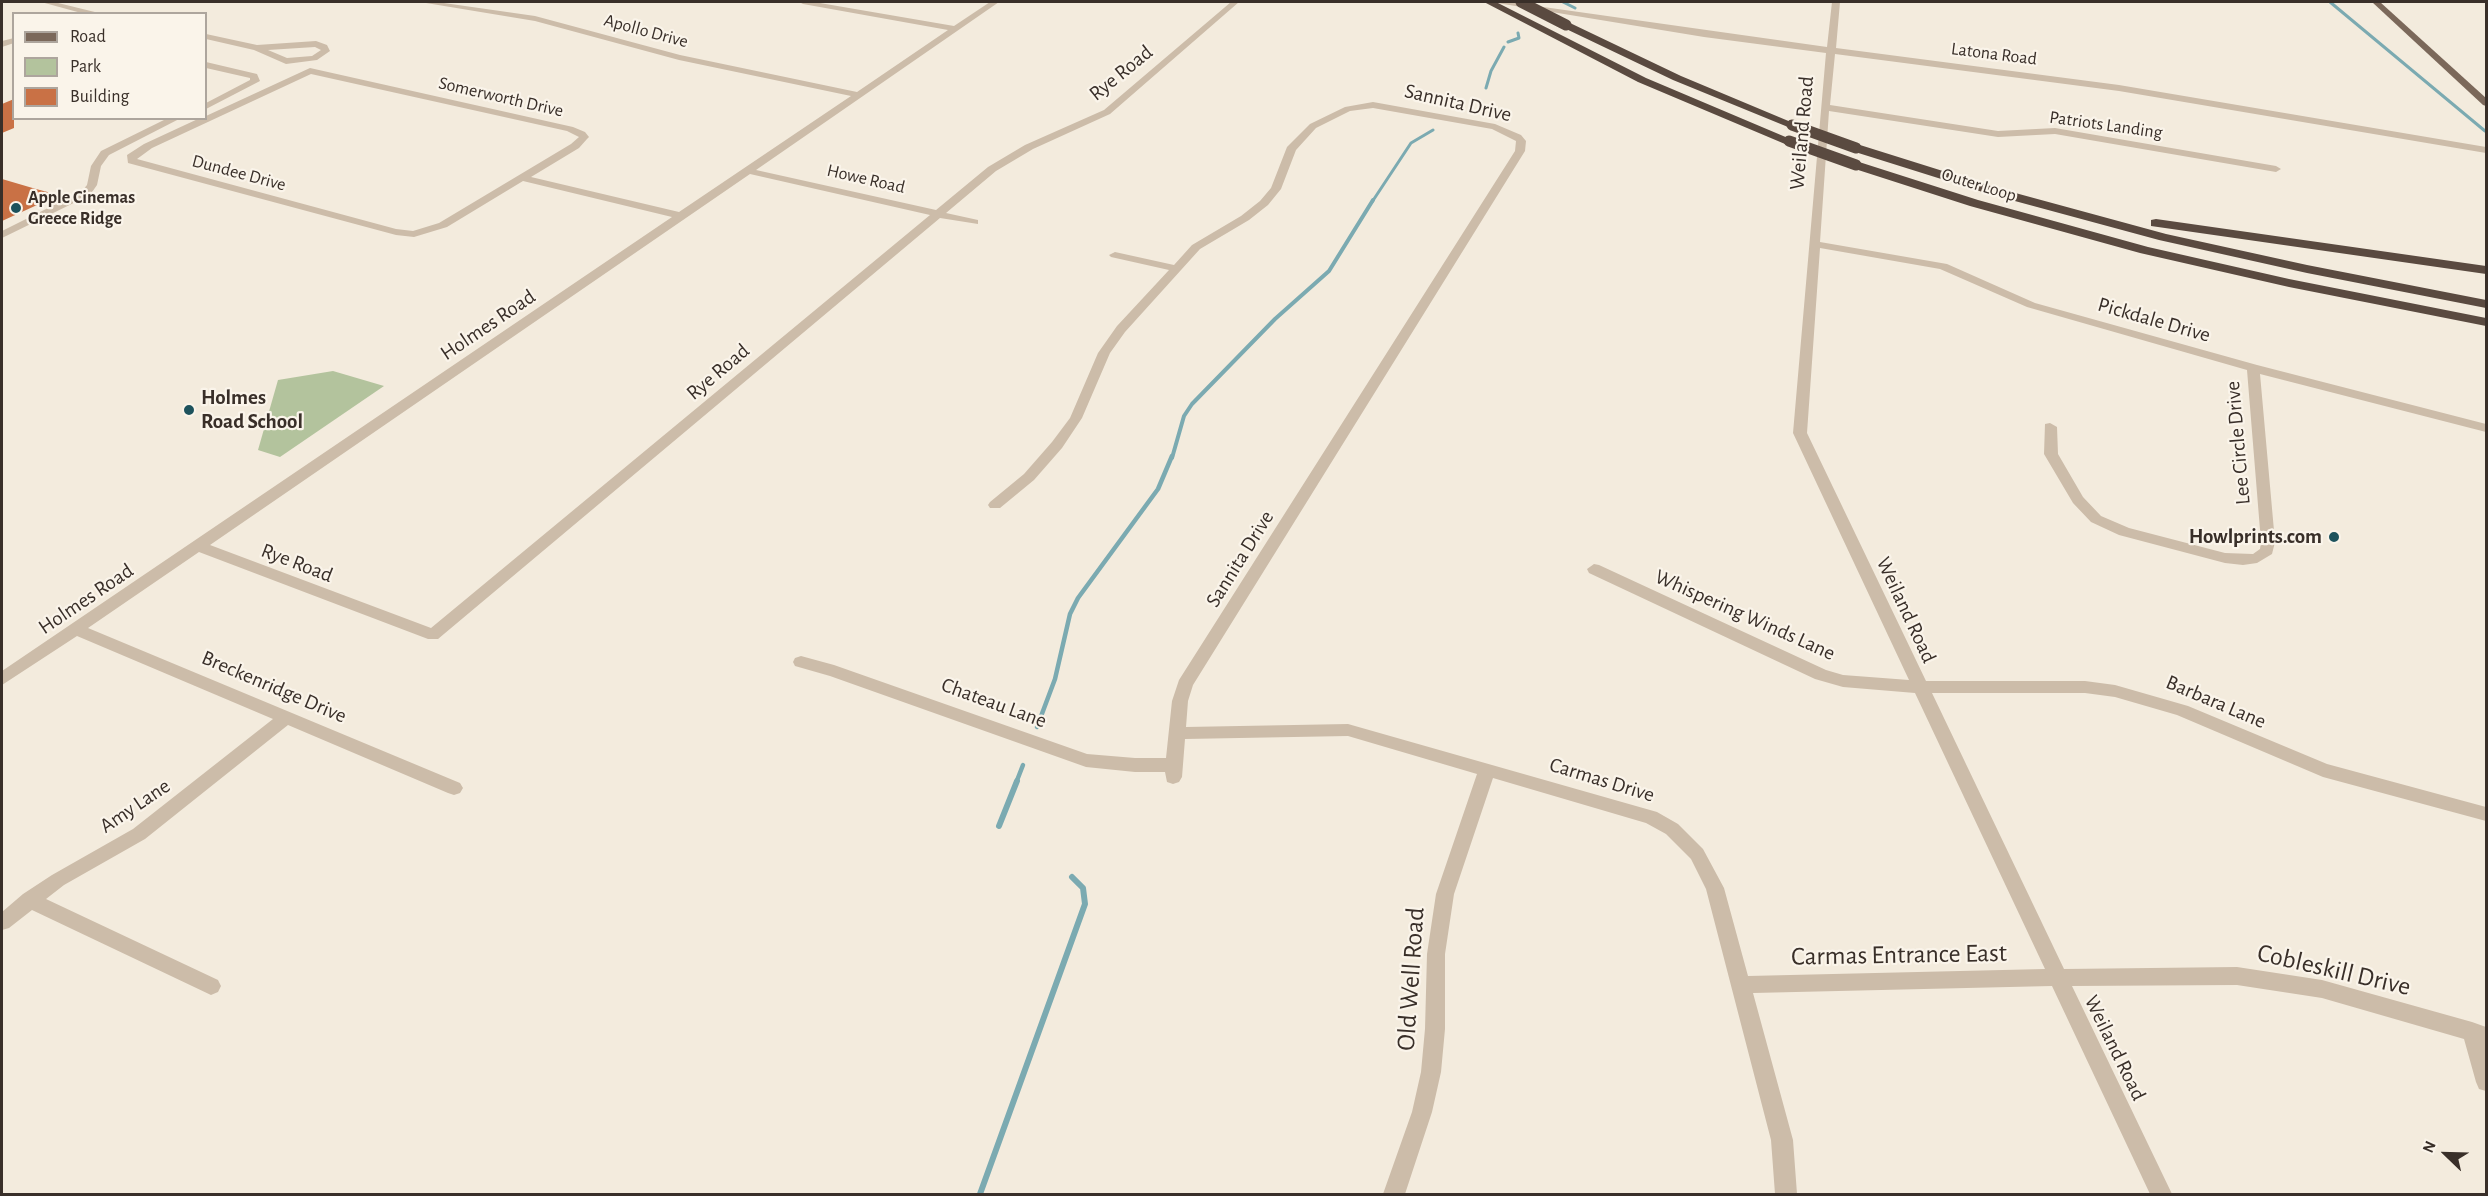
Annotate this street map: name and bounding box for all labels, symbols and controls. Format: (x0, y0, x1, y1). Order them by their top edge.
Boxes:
street label: Apollo Drive (602, 9, 690, 53)
legend (12, 12, 207, 120)
text: Road (70, 28, 106, 46)
street label: Latona Road (1950, 38, 2038, 70)
street label: Rye Road (1084, 40, 1158, 106)
text: Park (70, 58, 101, 76)
street label: Somerworth Drive (437, 72, 565, 122)
street label: Weiland Road (1784, 75, 1820, 191)
street label: Sannita Drive (1402, 78, 1514, 128)
text: Building (70, 88, 129, 106)
street label: Patriots Landing (2048, 106, 2164, 144)
street label: Dundee Drive (190, 150, 288, 196)
street label: Howe Road (825, 160, 907, 198)
street label: Outer Loop (1939, 163, 2019, 207)
place label: Apple Cinemas Greece Ridge (28, 187, 135, 230)
marker: Apple Cinemas Greece Ridge (9, 201, 23, 215)
street label: Holmes Road (436, 284, 540, 366)
street label: Pickdale Drive (2095, 292, 2213, 348)
street label: Rye Road (681, 338, 755, 406)
street label: Lee Circle Drive (2220, 380, 2256, 506)
place label: Holmes Road School (201, 385, 303, 435)
marker: Holmes Road School (182, 403, 196, 417)
street label: Sannita Drive (1200, 506, 1280, 612)
place label: Howlprints.com (2189, 524, 2322, 550)
marker: Howlprints.com (2327, 530, 2341, 544)
street label: Rye Road (258, 538, 336, 588)
street label: Weiland Road (1870, 553, 1942, 667)
street label: Holmes Road (34, 558, 138, 640)
street label: Whispering Winds Lane (1651, 564, 1839, 666)
street label: Breckenridge Drive (198, 645, 350, 729)
street label: Barbara Lane (2162, 670, 2270, 734)
street label: Chateau Lane (938, 672, 1050, 734)
street label: Carmas Drive (1546, 752, 1658, 808)
street label: Amy Lane (95, 773, 175, 839)
street label: Old Well Road (1390, 906, 1432, 1052)
street label: Cobleskill Drive (2254, 937, 2414, 1003)
street label: Carmas Entrance East (1791, 938, 2007, 972)
street label: Weiland Road (2079, 991, 2151, 1105)
north arrow (2416, 1124, 2476, 1184)
text: N (2420, 1139, 2439, 1155)

